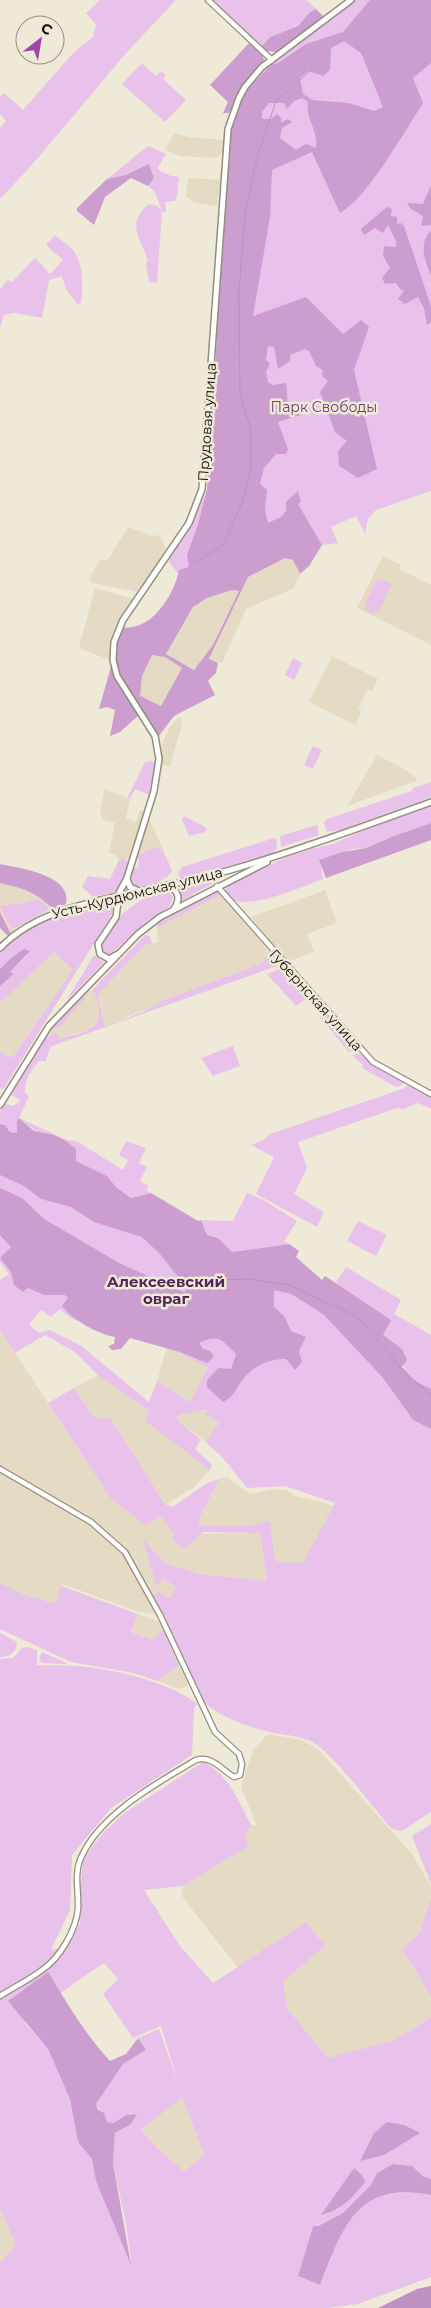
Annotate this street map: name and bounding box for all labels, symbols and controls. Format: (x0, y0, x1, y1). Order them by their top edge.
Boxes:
north arrow (15, 15, 65, 65)
text: С (38, 19, 56, 39)
street label: Прудовая улица (194, 362, 220, 482)
park label: Парк Свободы (271, 398, 377, 416)
street label: Усть-Курдюмская улица (50, 863, 224, 923)
street label: Губернская улица (266, 945, 366, 1055)
district label: Алексеевский овраг (107, 1272, 225, 1308)

